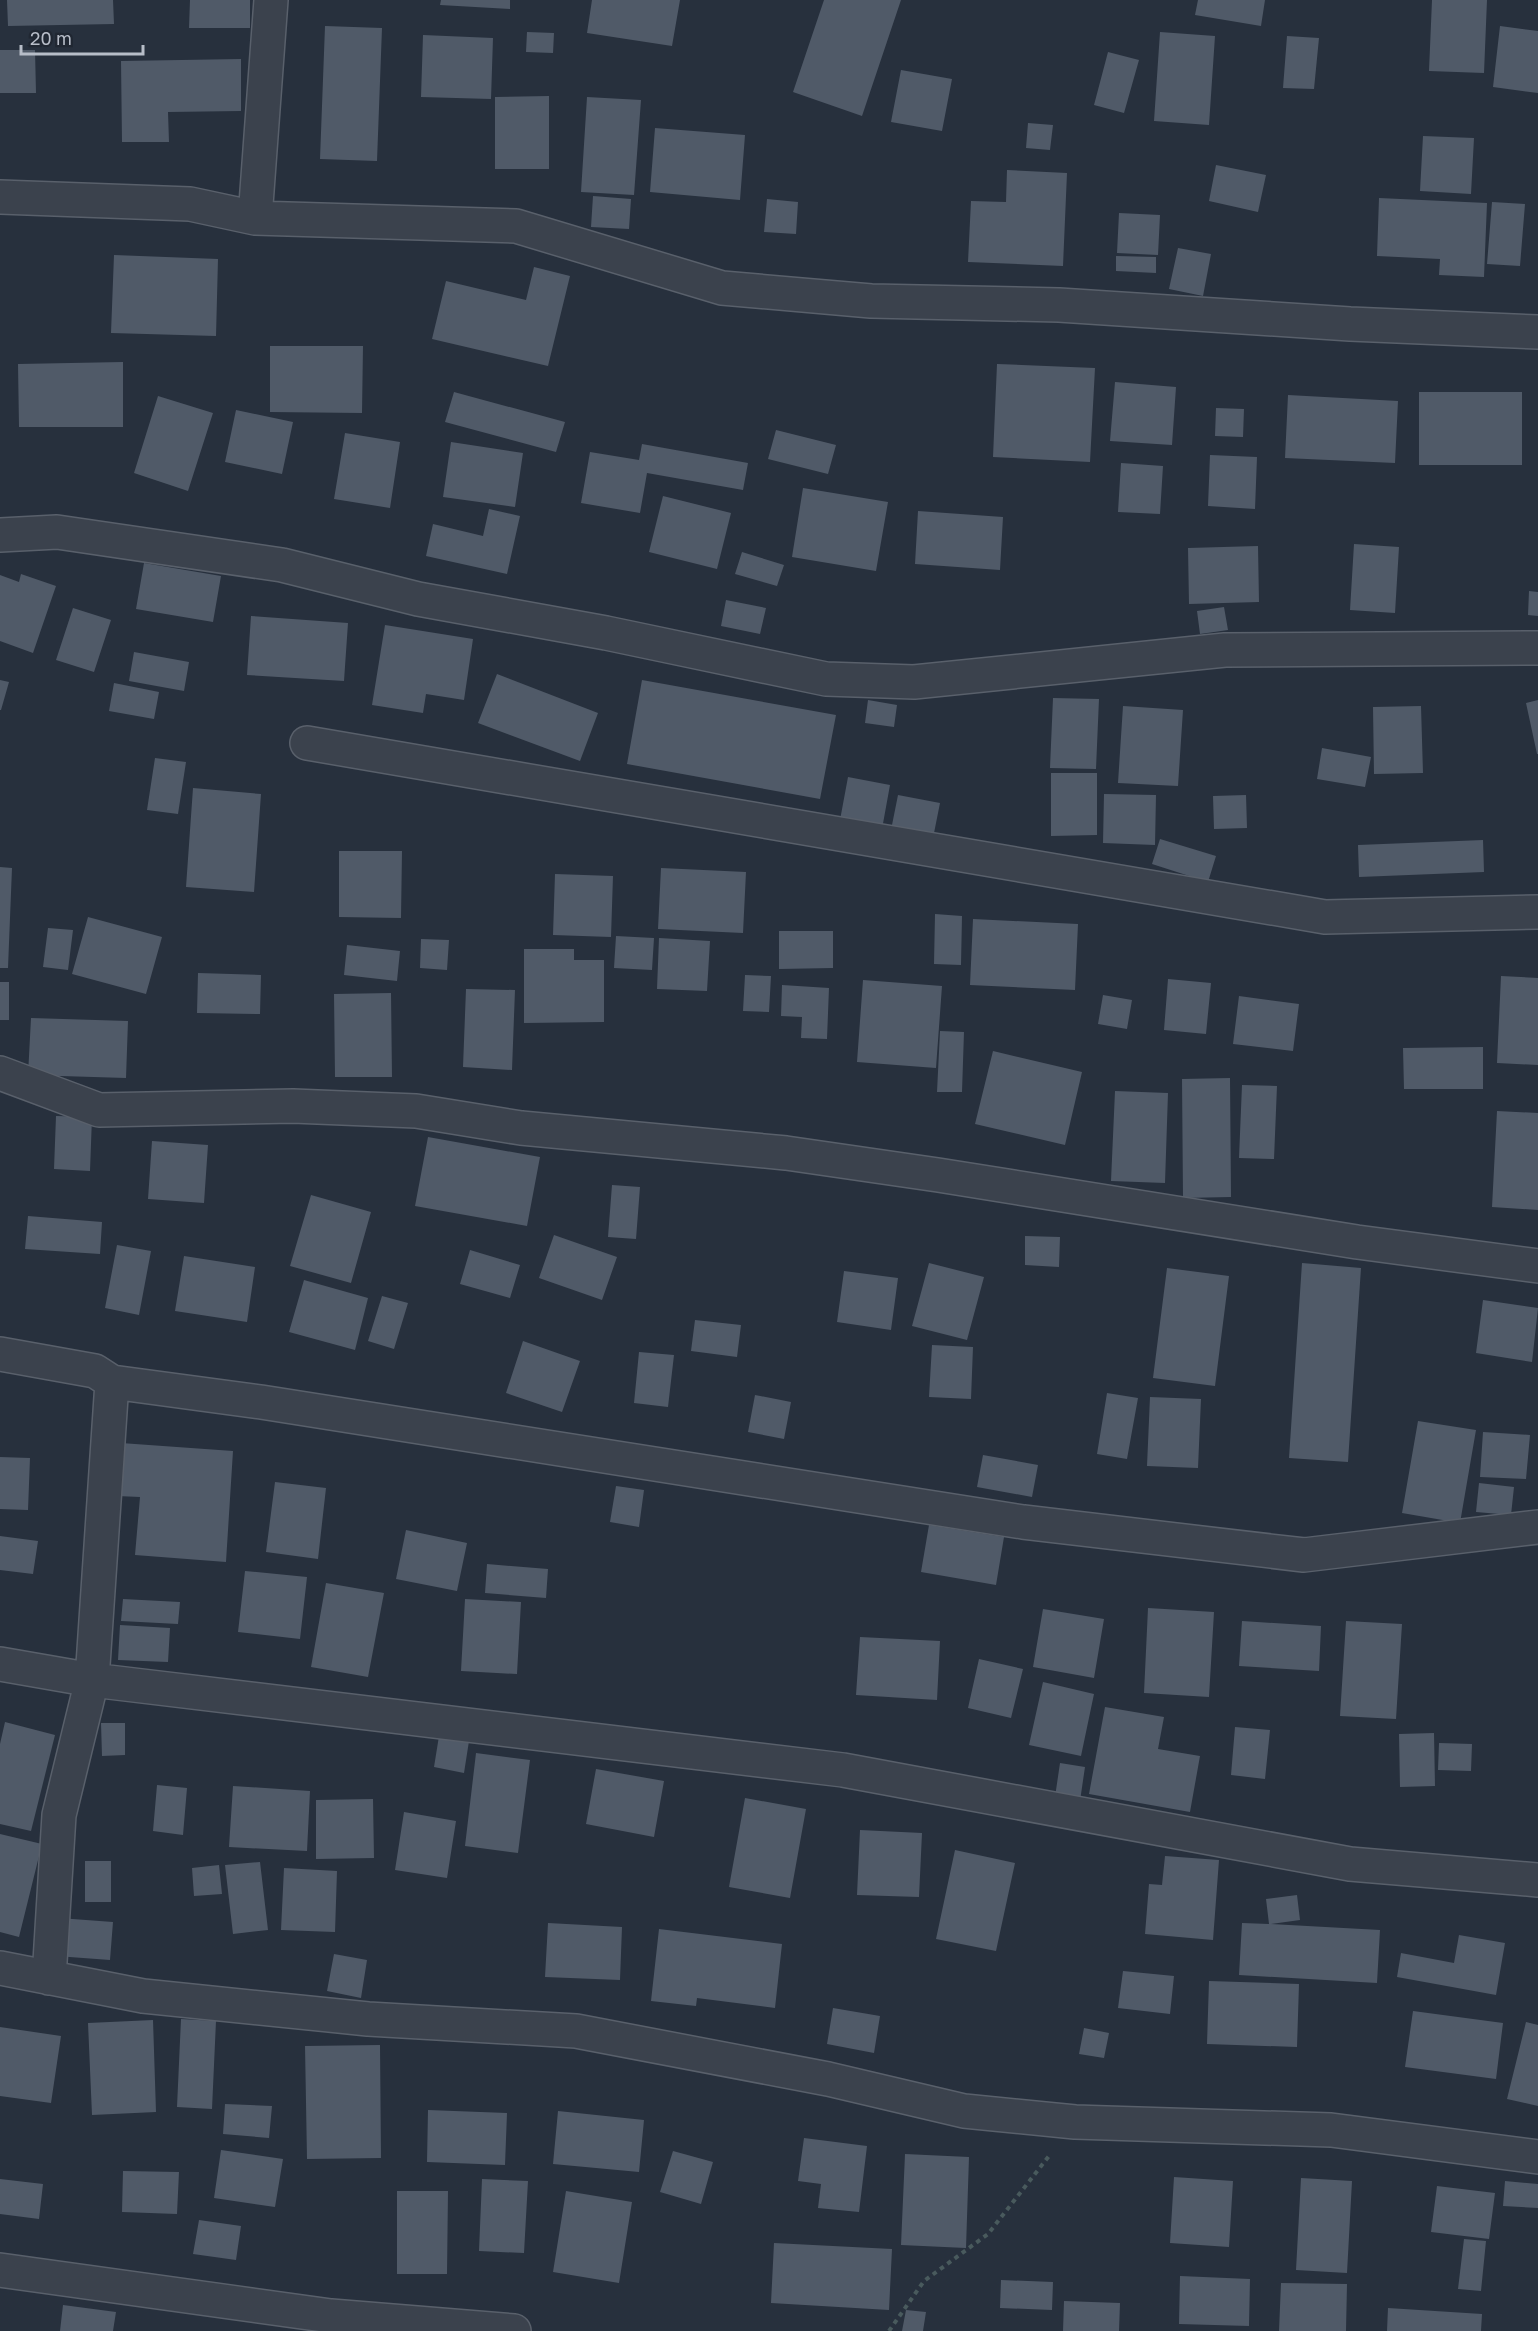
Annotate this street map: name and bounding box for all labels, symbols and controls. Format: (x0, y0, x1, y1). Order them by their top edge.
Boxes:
scale bar (21, 18, 142, 56)
text: 20 m (30, 27, 72, 49)

